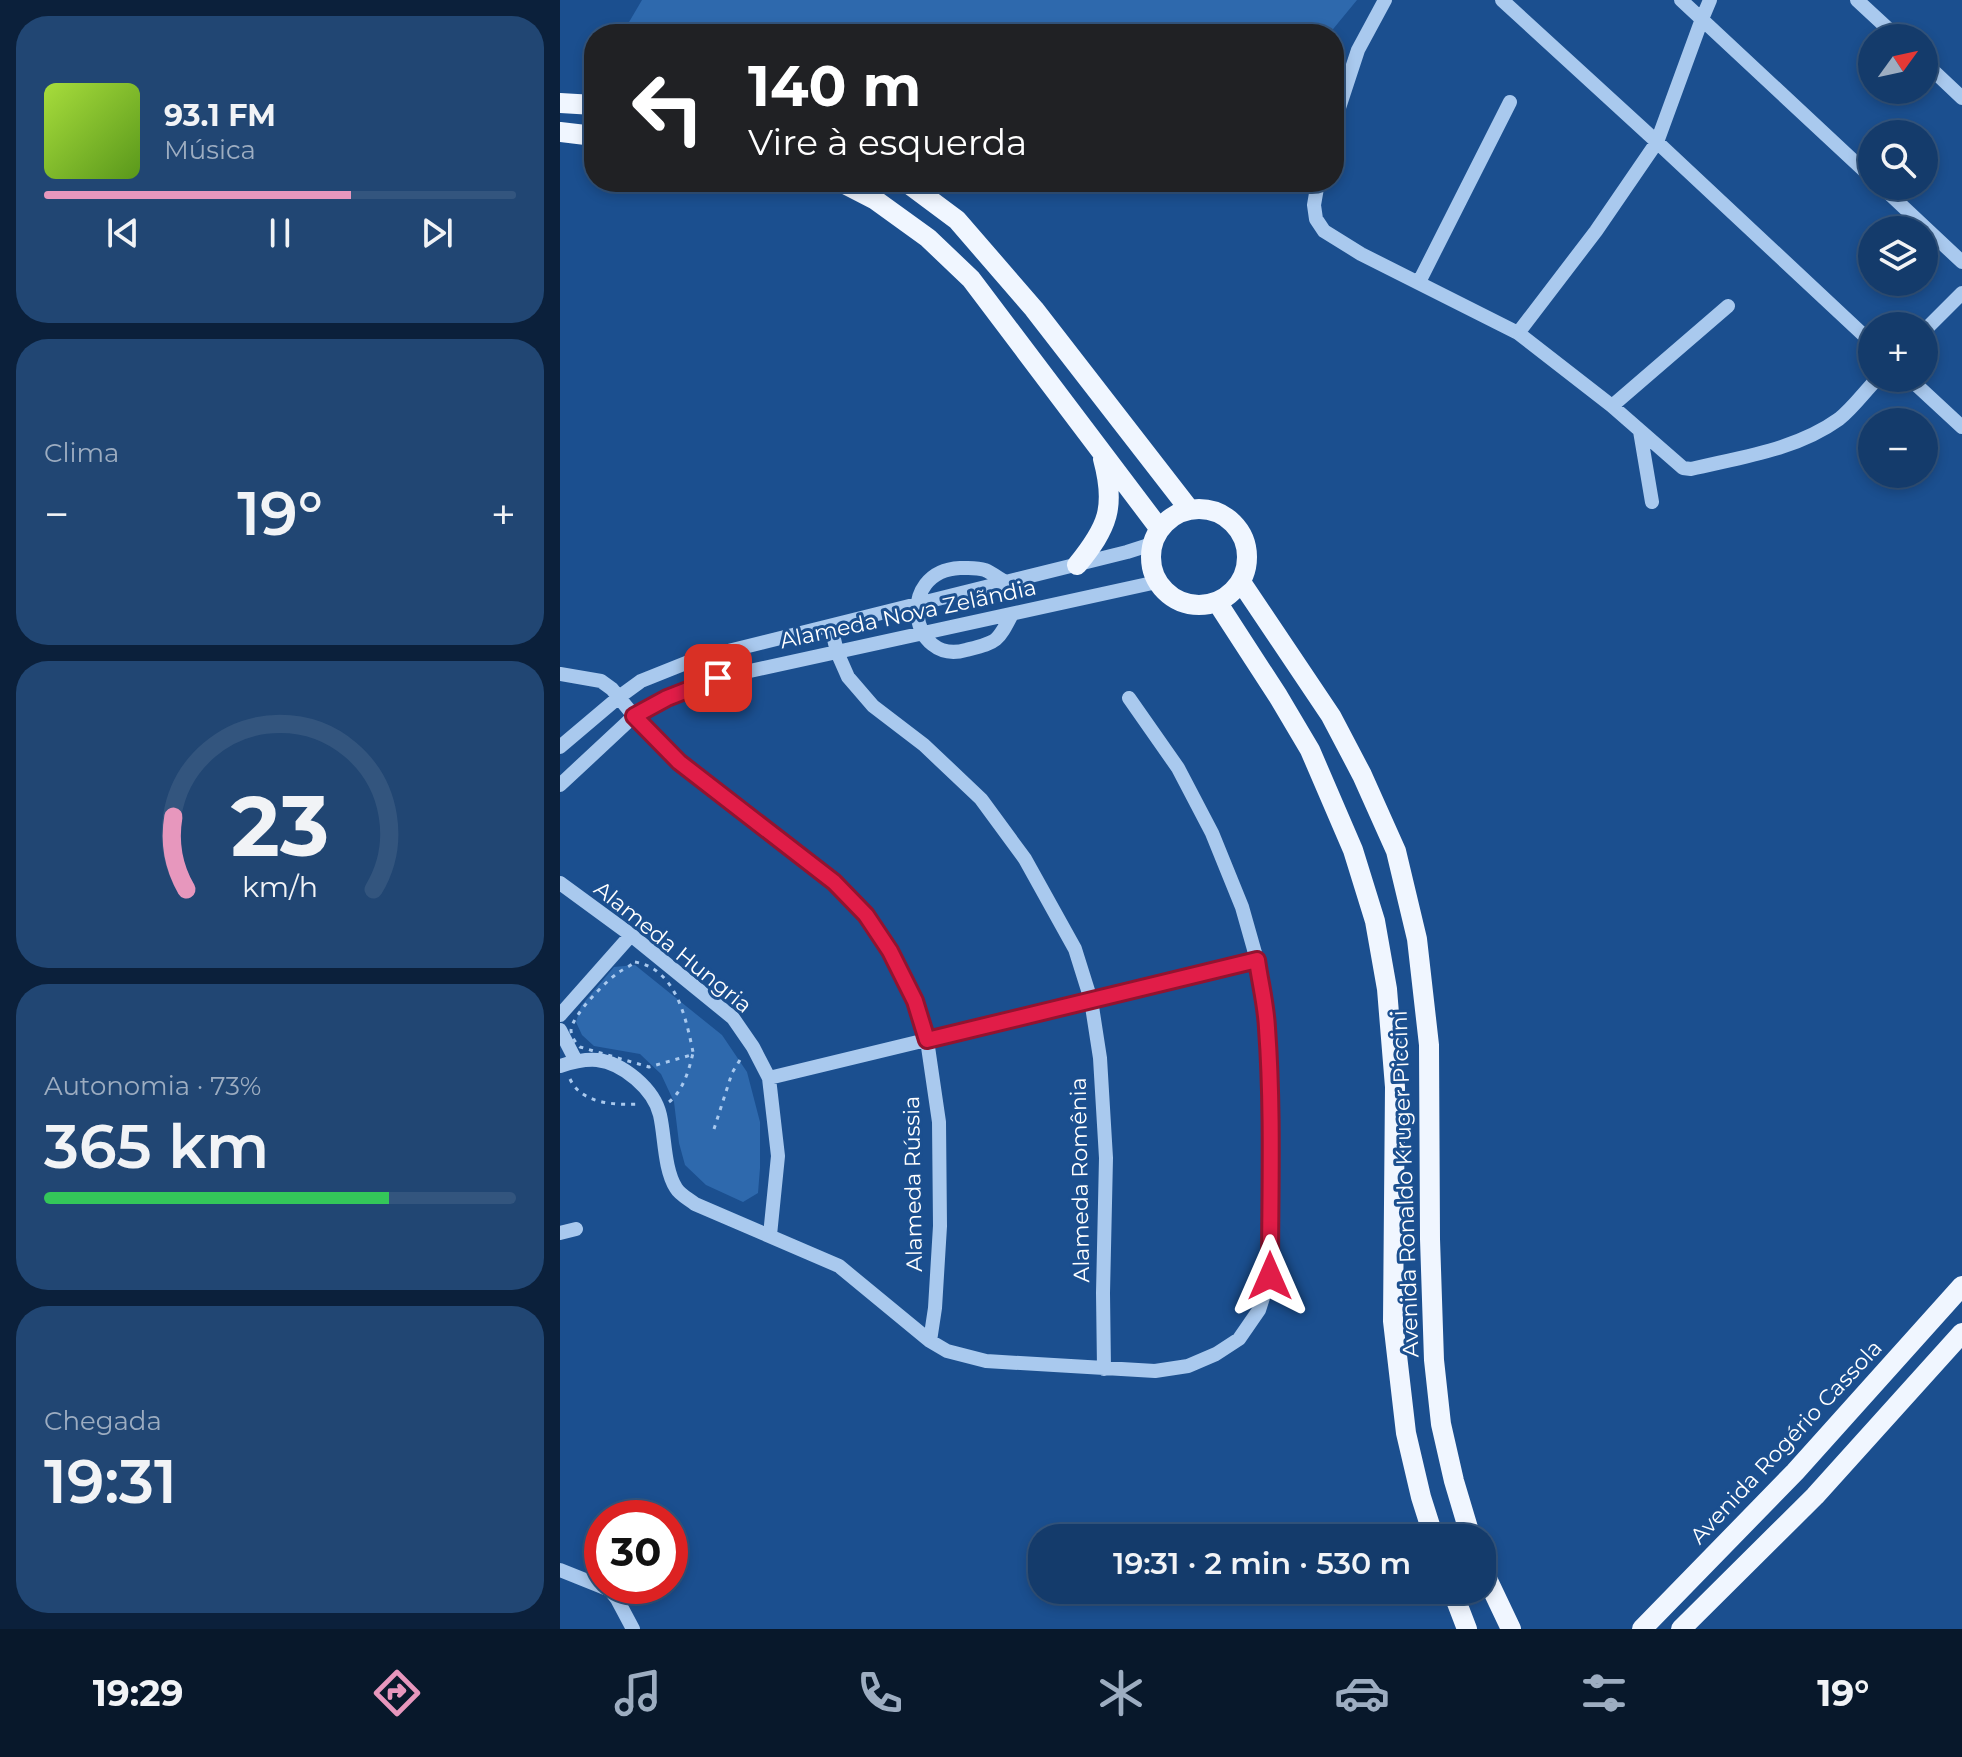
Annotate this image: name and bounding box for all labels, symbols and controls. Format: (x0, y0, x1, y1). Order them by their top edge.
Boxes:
north arrow (1858, 24, 1938, 104)
map controls (1858, 24, 1938, 488)
text: 140 m (748, 52, 921, 120)
icon: left (616, 56, 720, 160)
text: 93.1 FM (164, 97, 276, 134)
text: Vire à esquerda (748, 120, 1027, 164)
button: search (1858, 120, 1938, 200)
text: Música (164, 134, 256, 166)
icon: previous (101, 211, 145, 255)
icon: pause (258, 211, 302, 255)
icon: next (415, 211, 459, 255)
button: layers (1858, 216, 1938, 296)
button: + (1858, 312, 1938, 392)
button: − (1858, 408, 1938, 488)
text: Clima (44, 437, 119, 469)
text: 19° (237, 477, 323, 550)
text: − (44, 487, 69, 541)
text: + (491, 487, 516, 541)
street label: Alameda Nova Zelãndia (777, 574, 1039, 654)
pin (684, 644, 752, 712)
icon: arrive (696, 656, 740, 700)
text: 23 (231, 775, 329, 877)
text: km/h (242, 870, 318, 905)
street label: Alameda Hungria (589, 875, 757, 1019)
street label: Avenida Ronaldo Kruger Piccini (1385, 1010, 1425, 1358)
text: Autonomia · 73% (44, 1070, 261, 1102)
street label: Alameda Romênia (1065, 1077, 1095, 1283)
street label: Alameda Rússia (898, 1096, 928, 1272)
text: 365 km (44, 1110, 269, 1183)
position arrow (1228, 1234, 1312, 1318)
street label: Avenida Rogério Cassola (1684, 1334, 1888, 1550)
text: Chegada (44, 1405, 162, 1437)
text: 19:31 (44, 1445, 177, 1518)
speed limit sign: 30 (584, 1500, 688, 1604)
text: 19:31 · 2 min · 530 m (1113, 1545, 1411, 1582)
icon: directions (369, 1665, 425, 1721)
icon: music (610, 1665, 666, 1721)
icon: phone (852, 1665, 908, 1721)
icon: climate (1093, 1665, 1149, 1721)
icon: car (1334, 1665, 1390, 1721)
icon: filters (1576, 1665, 1632, 1721)
text: 19:29 (93, 1671, 183, 1715)
text: 19° (1817, 1671, 1869, 1715)

